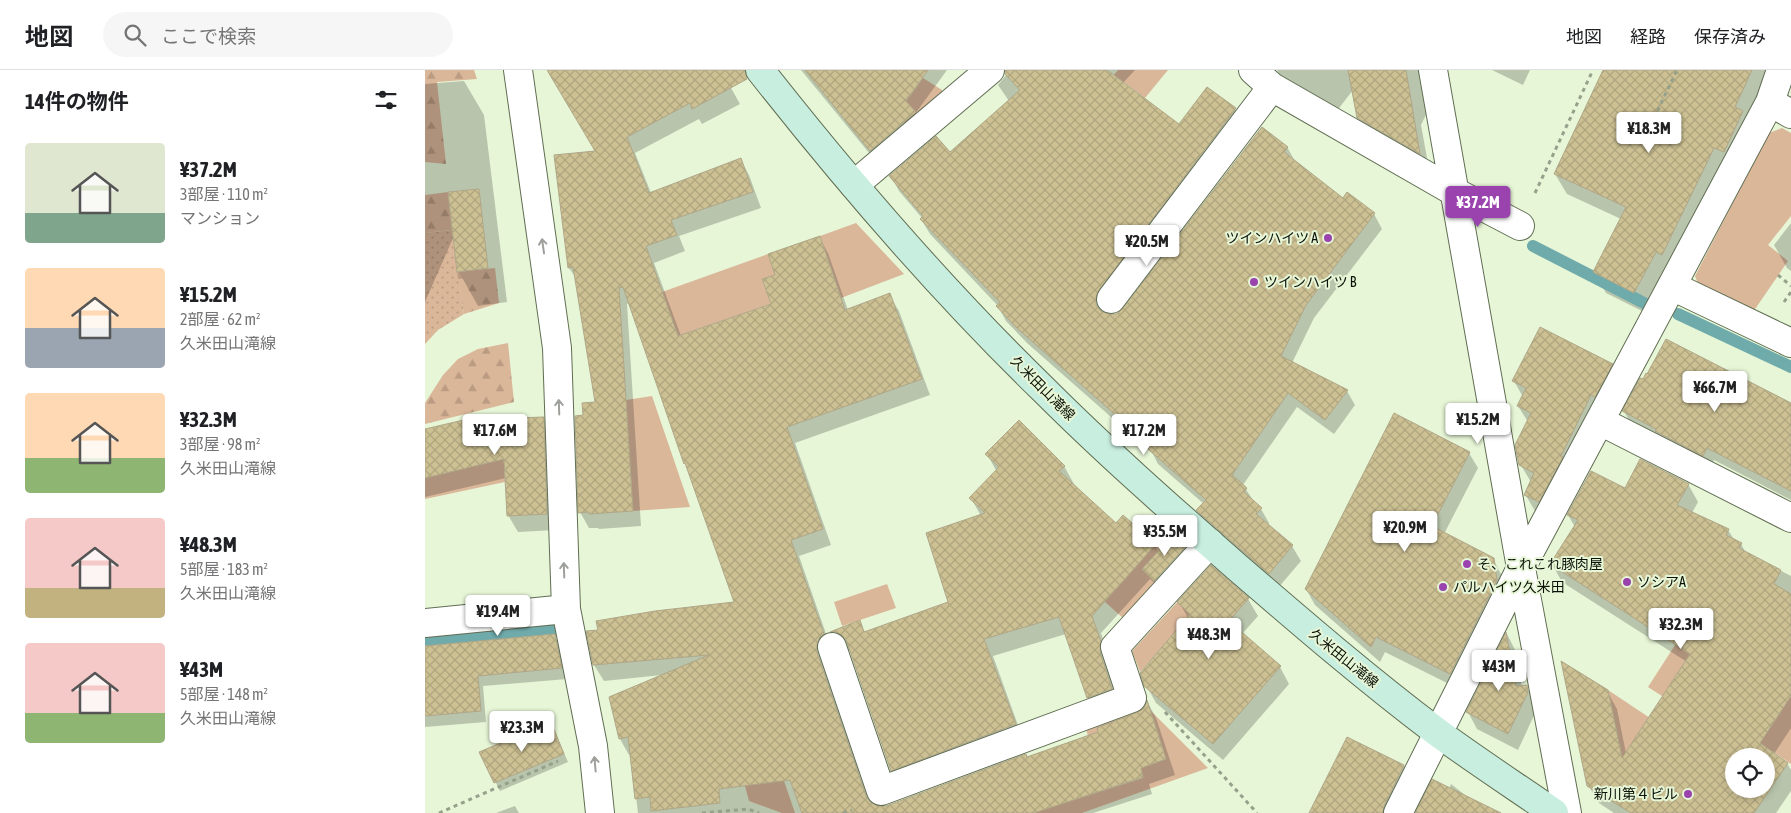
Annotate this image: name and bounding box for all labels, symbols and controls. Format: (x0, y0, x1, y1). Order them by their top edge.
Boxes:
search box (103, 12, 453, 57)
icon: search (121, 21, 149, 49)
text: 地図 (25, 23, 73, 50)
text: ここで検索 (161, 25, 256, 47)
text: 地図 (1566, 26, 1602, 47)
text: 経路 (1630, 26, 1666, 47)
text: 保存済み (1694, 26, 1766, 47)
icon: filters (372, 86, 400, 114)
text: 14件の物件 (25, 89, 129, 113)
pin: ¥18.3M (1608, 112, 1690, 154)
text: ¥18.3M (1627, 119, 1671, 137)
text: ¥37.2M (180, 157, 237, 181)
icon: home (65, 163, 125, 223)
text: 3部屋 · 110 m² (180, 185, 268, 203)
pin: ¥37.2M (1437, 186, 1519, 228)
text: ¥37.2M (1456, 193, 1500, 211)
text: マンション (180, 209, 260, 227)
pin: ¥20.5M (1106, 224, 1188, 267)
place label: ツインハイツ A (1226, 230, 1318, 246)
text: ¥20.5M (1125, 232, 1169, 250)
marker: ツインハイツ A (1322, 232, 1334, 244)
one-way arrow (537, 238, 547, 254)
place label: ツインハイツ B (1264, 274, 1357, 290)
marker: ツインハイツ B (1248, 276, 1260, 288)
text: ¥15.2M (180, 282, 237, 306)
icon: home (65, 288, 125, 348)
text: 2部屋 · 62 m² (180, 310, 261, 328)
text: 久米田山滝線 (180, 334, 276, 352)
street label: 久米田山滝線 (1008, 353, 1078, 423)
pin: ¥66.7M (1674, 370, 1756, 413)
text: ¥66.7M (1693, 378, 1737, 396)
one-way arrow (554, 400, 564, 416)
pin: ¥15.2M (1437, 402, 1519, 445)
text: ¥32.3M (180, 407, 237, 431)
text: ¥15.2M (1456, 410, 1500, 428)
icon: home (65, 413, 125, 473)
pin: ¥17.6M (454, 414, 536, 456)
pin: ¥17.2M (1103, 414, 1185, 456)
text: ¥17.6M (473, 421, 517, 439)
text: ¥17.2M (1122, 421, 1166, 439)
text: 3部屋 · 98 m² (180, 435, 261, 453)
text: 久米田山滝線 (180, 459, 276, 477)
pin: ¥20.9M (1364, 510, 1446, 553)
pin: ¥35.5M (1124, 514, 1206, 557)
text: ¥20.9M (1383, 518, 1427, 536)
text: ¥35.5M (1143, 522, 1187, 540)
text: ¥48.3M (180, 532, 237, 556)
icon: home (65, 538, 125, 598)
place label: そ、これこれ豚肉屋 (1477, 556, 1603, 572)
marker: そ、これこれ豚肉屋 (1461, 558, 1473, 570)
text: 5部屋 · 183 m² (180, 560, 268, 578)
one-way arrow (560, 562, 569, 578)
place label: ソシアA (1637, 574, 1686, 590)
marker: ソシアA (1621, 576, 1633, 588)
place label: パルハイツ久米田 (1453, 579, 1565, 595)
marker: パルハイツ久米田 (1437, 581, 1449, 593)
text: 久米田山滝線 (180, 584, 276, 602)
pin: ¥19.4M (457, 594, 539, 637)
text: ¥19.4M (476, 602, 520, 620)
pin: ¥32.3M (1640, 608, 1722, 650)
text: ¥32.3M (1659, 615, 1703, 633)
pin: ¥48.3M (1168, 618, 1250, 660)
text: ¥48.3M (1187, 625, 1231, 643)
street label: 久米田山滝線 (1306, 625, 1382, 691)
pin: ¥43M (1469, 650, 1529, 692)
text: ¥43M (180, 657, 223, 681)
text: ¥43M (1483, 657, 1515, 675)
icon: home (65, 663, 125, 723)
text: 5部屋 · 148 m² (180, 685, 268, 703)
text: 久米田山滝線 (180, 709, 276, 727)
pin: ¥23.3M (481, 710, 563, 753)
text: ¥23.3M (500, 718, 544, 736)
map controls (1725, 748, 1775, 798)
button: locate (1725, 748, 1775, 798)
one-way arrow (590, 757, 600, 773)
place label: 新川第４ビル (1594, 786, 1678, 802)
marker: 新川第４ビル (1682, 788, 1694, 800)

